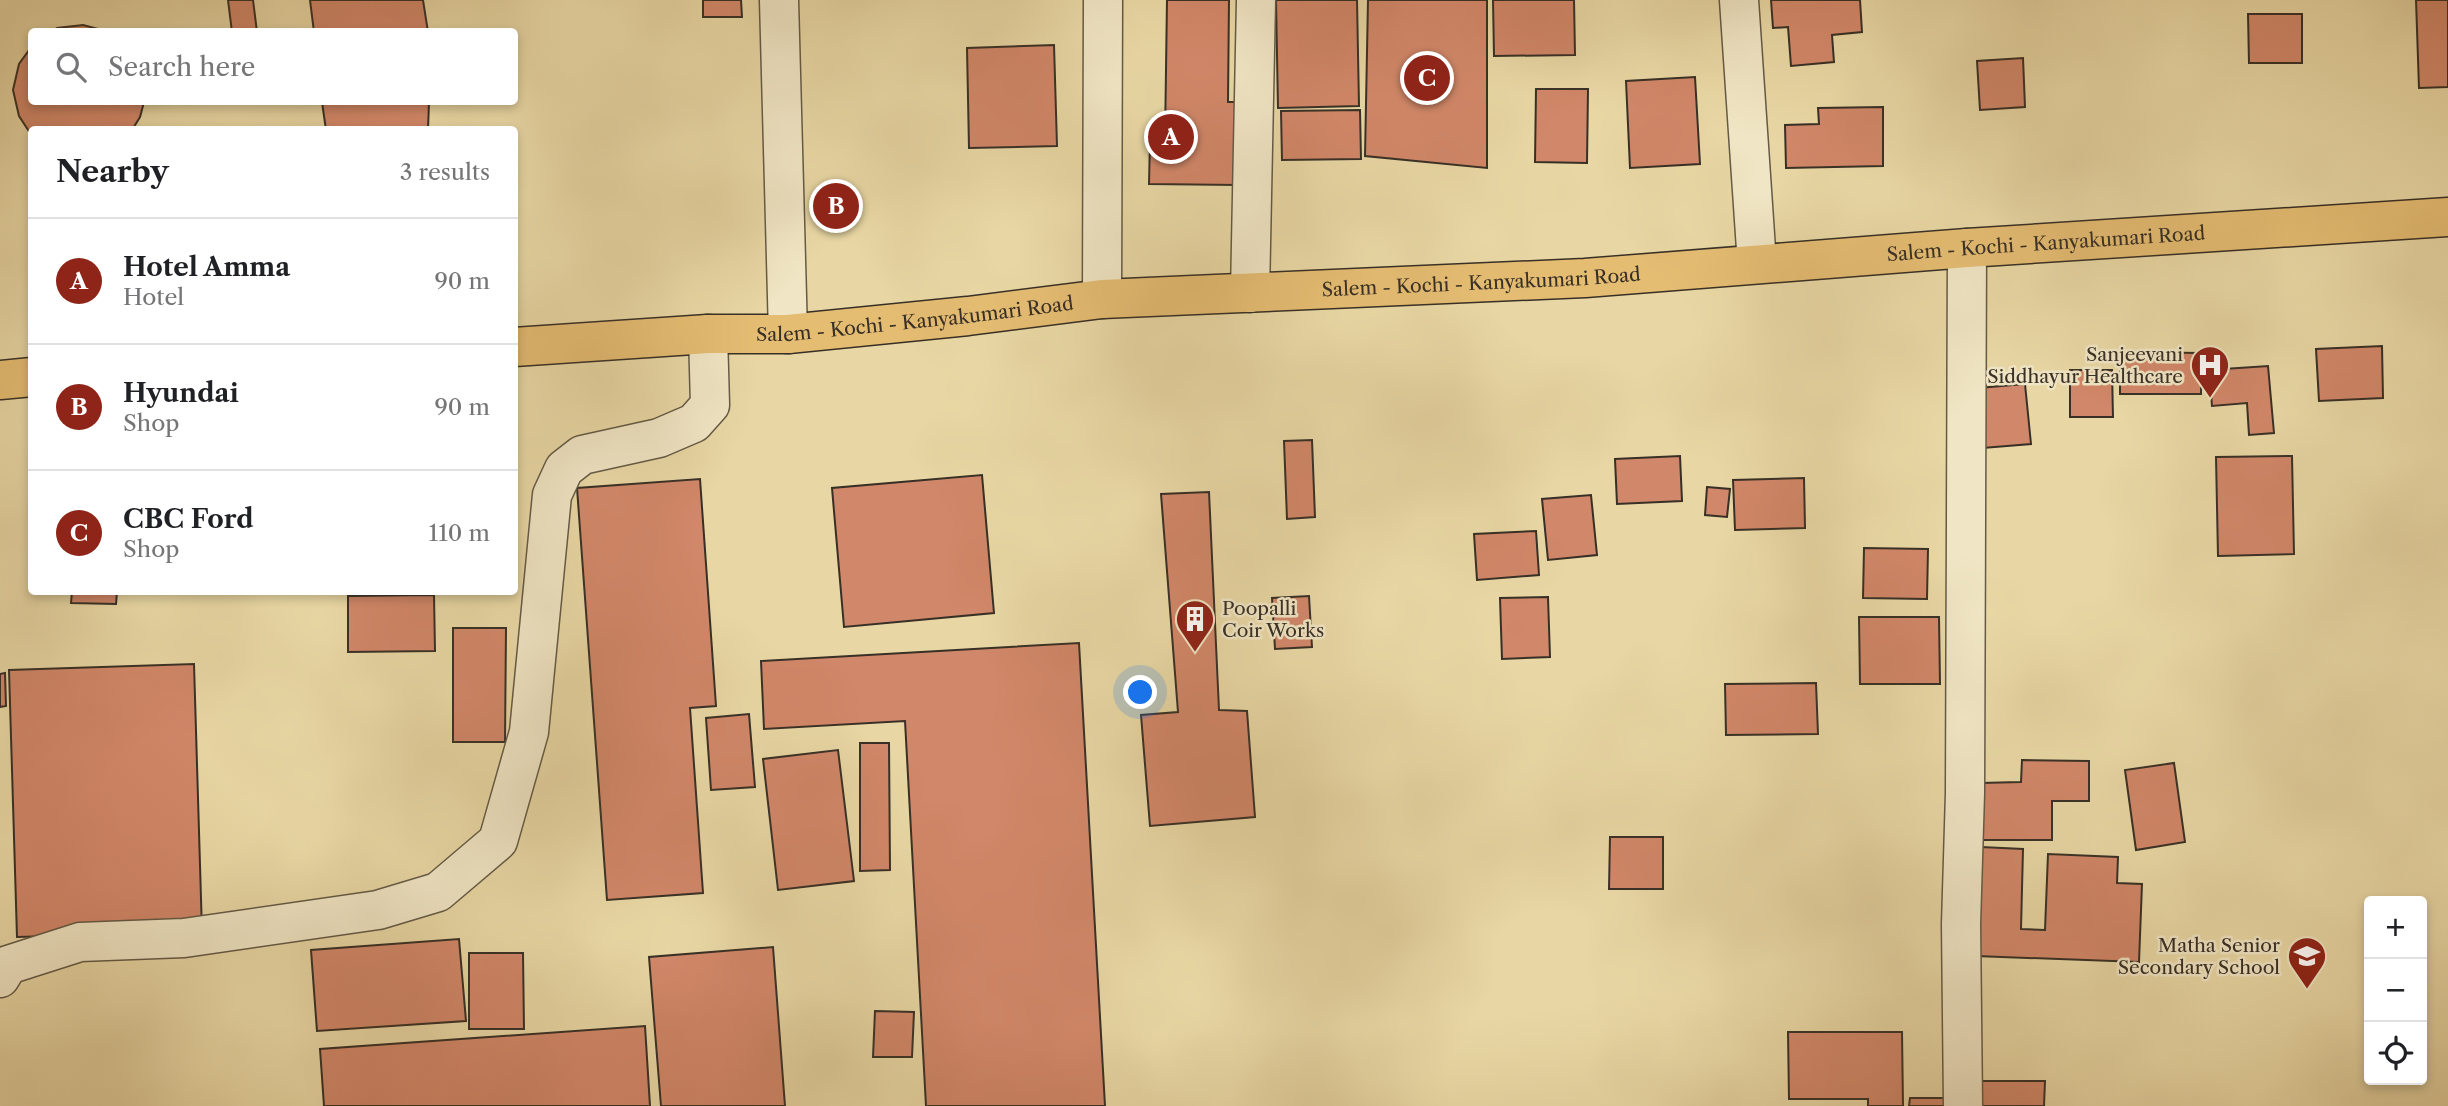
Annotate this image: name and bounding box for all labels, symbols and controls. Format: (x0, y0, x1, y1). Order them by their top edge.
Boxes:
search box (28, 28, 518, 105)
icon: search (52, 48, 90, 86)
text: Search here (108, 51, 255, 83)
pin: C (1404, 52, 1450, 104)
pin: A (1148, 111, 1194, 163)
text: Nearby (56, 153, 169, 190)
text: 3 results (400, 158, 490, 186)
pin: B (813, 180, 859, 232)
street label: Salem - Kochi - Kanyakumari Road (1886, 222, 2206, 266)
text: Hotel Amma (123, 251, 290, 283)
street label: Salem - Kochi - Kanyakumari Road (1321, 263, 1642, 301)
text: A (70, 267, 88, 295)
text: 90 m (434, 267, 490, 295)
text: Hotel (123, 283, 184, 311)
street label: Salem - Kochi - Kanyakumari Road (756, 292, 1075, 346)
place label: Sanjeevani Siddhayur Healthcare (1987, 343, 2183, 388)
hospital icon: Sanjeevani Siddhayur Healthcare (2189, 344, 2231, 399)
text: Hyundai (123, 377, 239, 409)
text: B (70, 393, 88, 421)
text: 90 m (434, 393, 490, 421)
text: Shop (123, 409, 179, 437)
text: CBC Ford (123, 503, 254, 535)
text: C (70, 519, 88, 547)
text: 110 m (429, 519, 490, 547)
text: Shop (123, 535, 179, 563)
place label: Poopalli Coir Works (1222, 597, 1324, 642)
building icon: Poopalli Coir Works (1174, 598, 1216, 653)
your location (1123, 675, 1157, 709)
map controls (2364, 896, 2427, 1085)
button: + (2364, 896, 2427, 959)
place label: Matha Senior Secondary School (2118, 934, 2280, 979)
school or university icon: Matha Senior Secondary School (2286, 935, 2328, 990)
button: − (2364, 959, 2427, 1022)
button: locate (2364, 1022, 2427, 1085)

